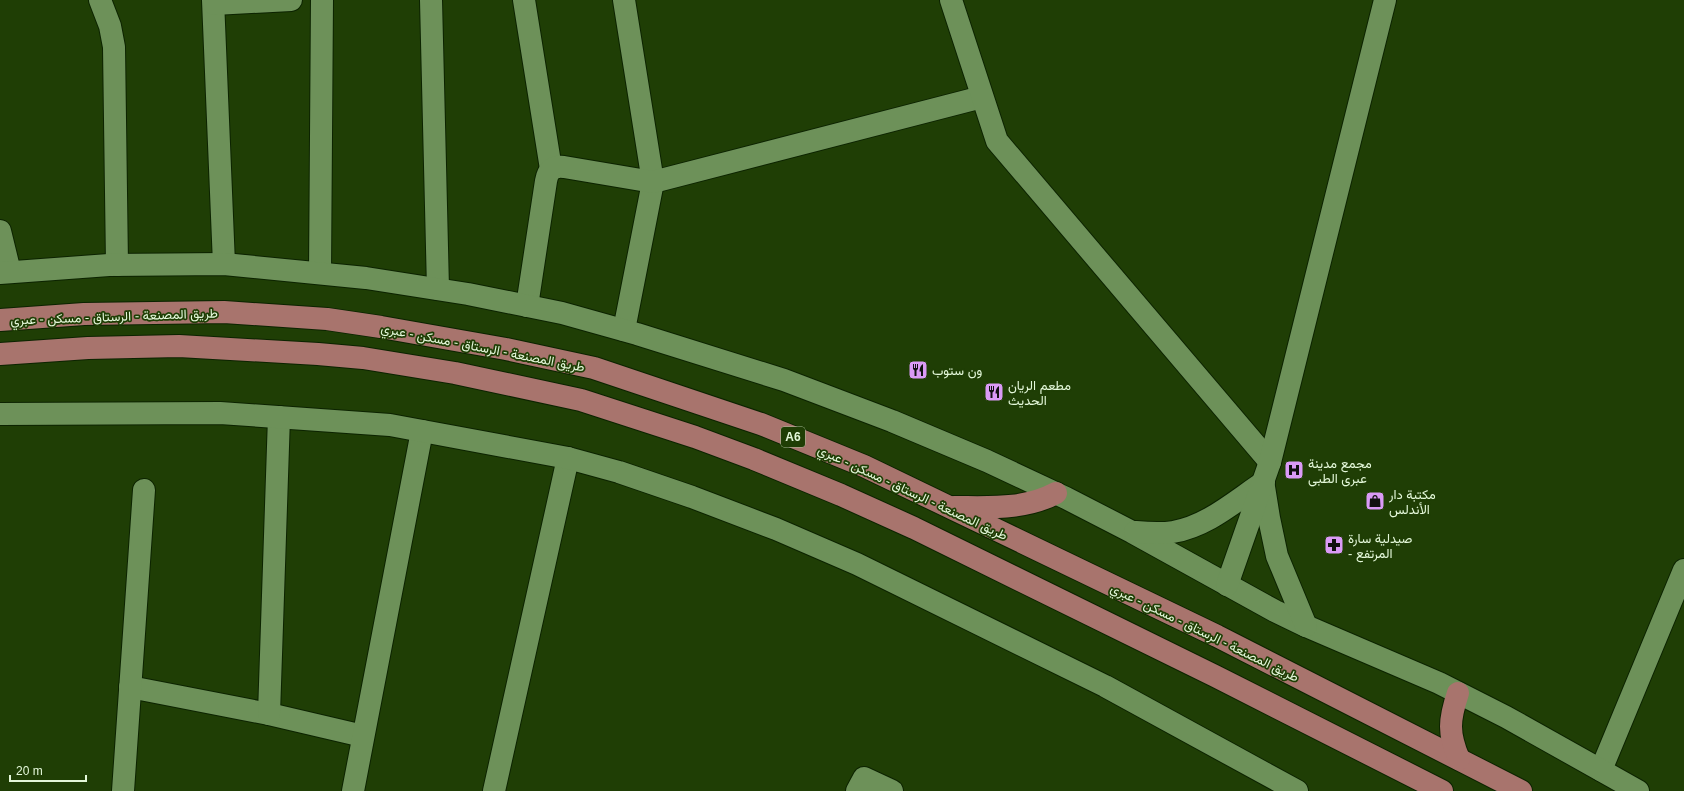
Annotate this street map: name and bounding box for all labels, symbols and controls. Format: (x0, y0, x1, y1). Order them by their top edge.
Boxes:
street label: طريق المصنعة - الرستاق - مسكن - عبري (10, 305, 218, 331)
street label: طريق المصنعة - الرستاق - مسكن - عبري (379, 320, 586, 378)
restaurant icon: ون ستوب (907, 359, 929, 381)
place label: ون ستوب (932, 363, 982, 379)
place label: مطعم الريان الحديث (1008, 378, 1071, 408)
restaurant icon: مطعم الريان الحديث (983, 381, 1005, 403)
road number: A6 (781, 427, 805, 447)
street label: طريق المصنعة - الرستاق - مسكن - عبري (814, 442, 1010, 546)
place label: مجمع مدينة عبرى الطبى (1308, 456, 1372, 487)
hospital icon: مجمع مدينة عبرى الطبى (1283, 459, 1305, 481)
place label: مكتبة دار الأندلس (1388, 487, 1436, 518)
shop icon: مكتبة دار الأندلس (1364, 490, 1386, 512)
place label: صيدلية سارة - المرتفع (1348, 531, 1413, 563)
pharmacy icon: صيدلية سارة - المرتفع (1323, 534, 1345, 556)
street label: طريق المصنعة - الرستاق - مسكن - عبري (1107, 580, 1301, 687)
scale bar (10, 757, 86, 783)
text: 20 m (16, 764, 43, 778)

